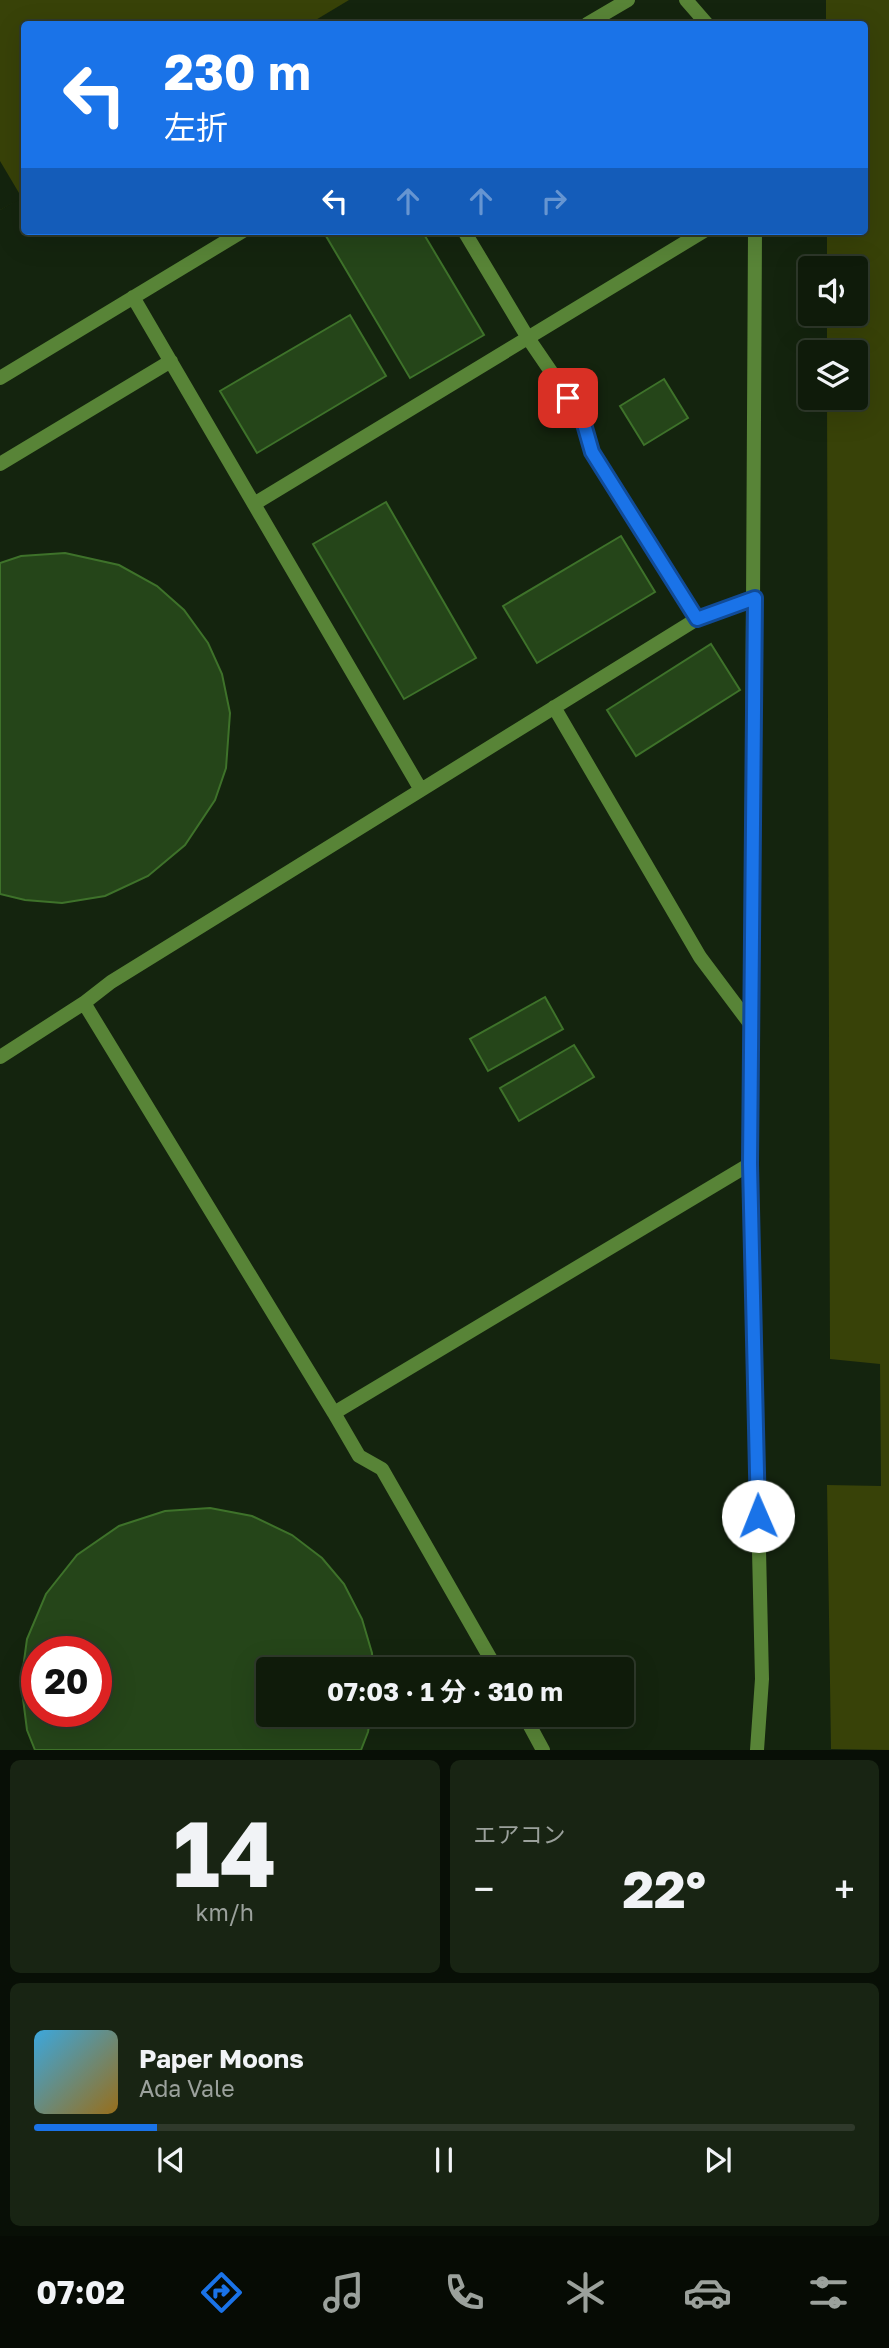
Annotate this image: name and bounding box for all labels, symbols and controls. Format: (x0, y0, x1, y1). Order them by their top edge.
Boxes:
text: 230 m (164, 42, 311, 101)
icon: left (49, 49, 140, 140)
text: 左折 (164, 108, 228, 146)
icon: left (316, 182, 354, 220)
icon: ahead (389, 182, 427, 220)
icon: ahead (462, 182, 500, 220)
icon: right (535, 182, 573, 220)
map controls (798, 256, 868, 410)
button: sound (798, 256, 868, 326)
button: layers (798, 340, 868, 410)
pin (538, 368, 598, 428)
icon: arrive (549, 379, 587, 417)
position arrow (721, 1479, 795, 1553)
speed limit sign: 20 (21, 1636, 112, 1727)
text: 07:03 · 1 分 · 310 m (327, 1676, 563, 1707)
text: 14 (173, 1798, 277, 1907)
text: エアコン (474, 1820, 566, 1848)
text: 22° (622, 1857, 706, 1919)
text: − (474, 1866, 494, 1911)
text: + (834, 1866, 855, 1911)
text: km/h (195, 1898, 254, 1926)
text: Paper Moons (139, 2043, 304, 2074)
text: Ada Vale (139, 2074, 235, 2102)
icon: previous (152, 2141, 190, 2179)
icon: pause (425, 2141, 463, 2179)
icon: next (699, 2141, 737, 2179)
icon: directions (197, 2268, 246, 2317)
icon: music (319, 2268, 368, 2317)
icon: phone (440, 2268, 489, 2317)
icon: climate (561, 2268, 610, 2317)
icon: car (683, 2268, 732, 2317)
icon: filters (804, 2268, 853, 2317)
text: 07:02 (36, 2273, 125, 2311)

